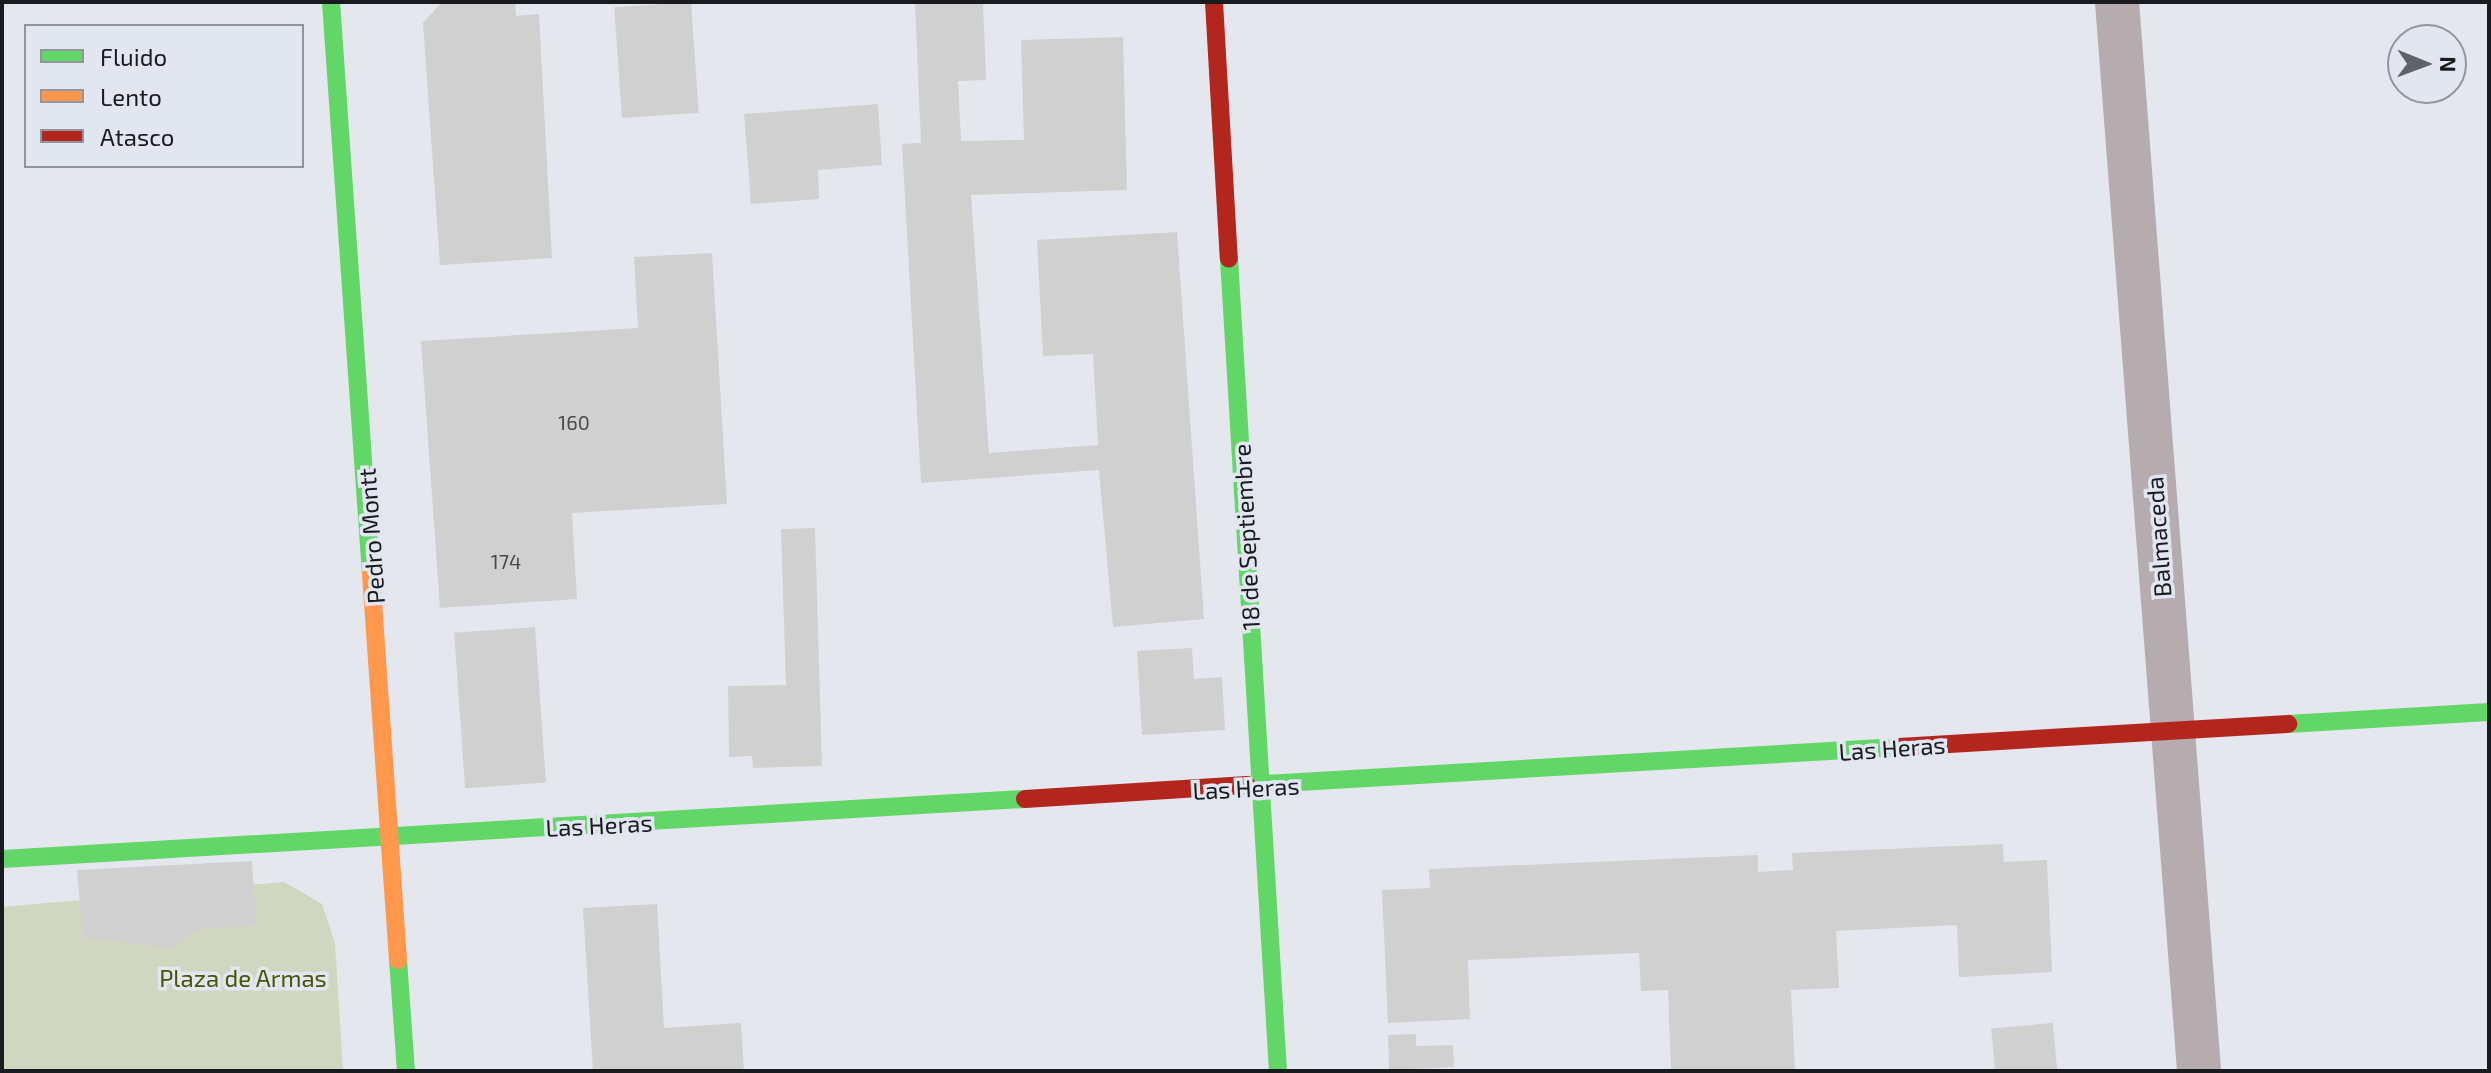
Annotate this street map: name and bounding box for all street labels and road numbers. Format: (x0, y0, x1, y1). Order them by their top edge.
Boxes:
street label: 18 de Septiembre (1227, 443, 1265, 631)
street label: Pedro Montt (352, 467, 390, 605)
street label: Balmaceda (2139, 476, 2177, 598)
street label: Las Heras (1838, 730, 1946, 766)
street label: Las Heras (1192, 771, 1300, 805)
street label: Las Heras (545, 808, 653, 842)

